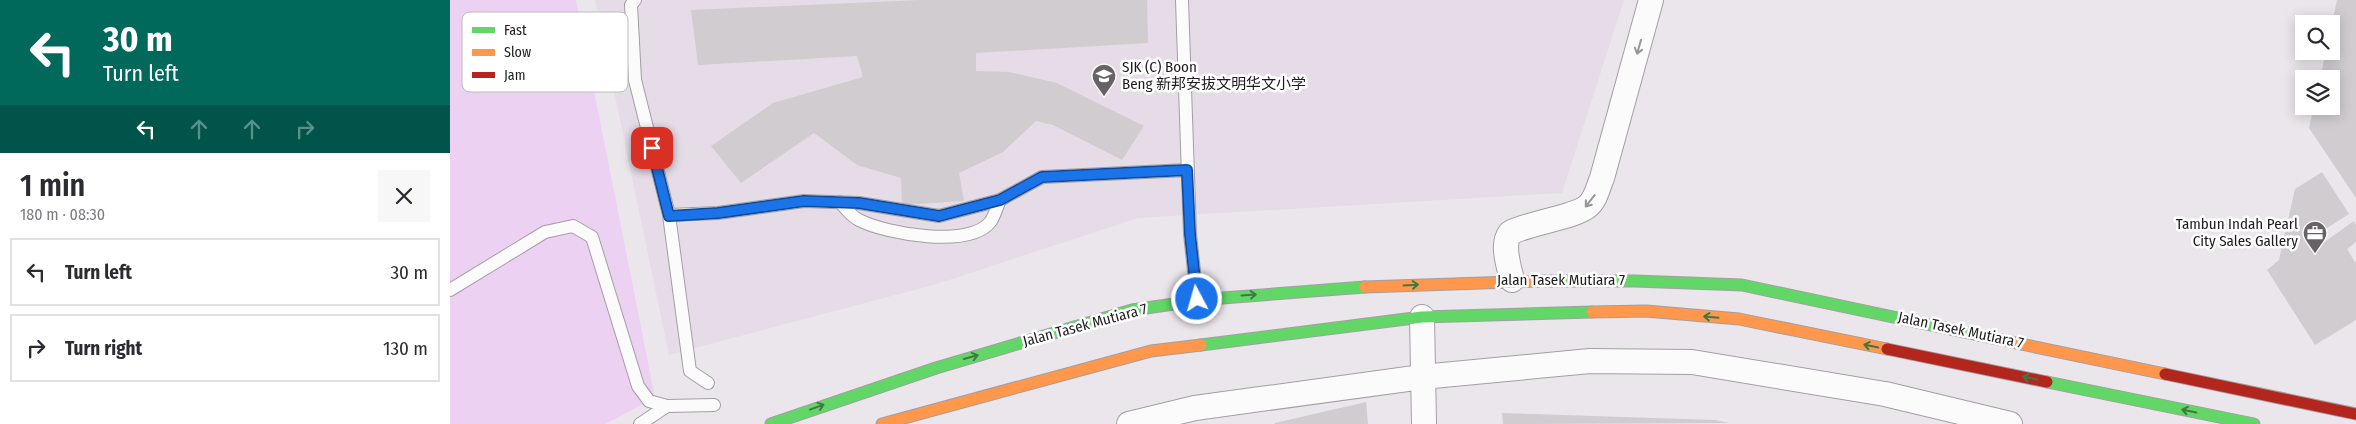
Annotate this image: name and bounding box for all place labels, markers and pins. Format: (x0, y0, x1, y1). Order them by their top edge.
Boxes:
place label: SJK (C) Boon Beng 新邦安拔文明华文小学 (1122, 58, 1306, 93)
school or university icon: SJK (C) Boon Beng 新邦安拔文明华文小学 (1091, 63, 1117, 97)
pin (631, 127, 673, 169)
place label: Tambun Indah Pearl City Sales Gallery (2176, 215, 2298, 250)
office icon: Tambun Indah Pearl City Sales Gallery (2302, 220, 2328, 254)

